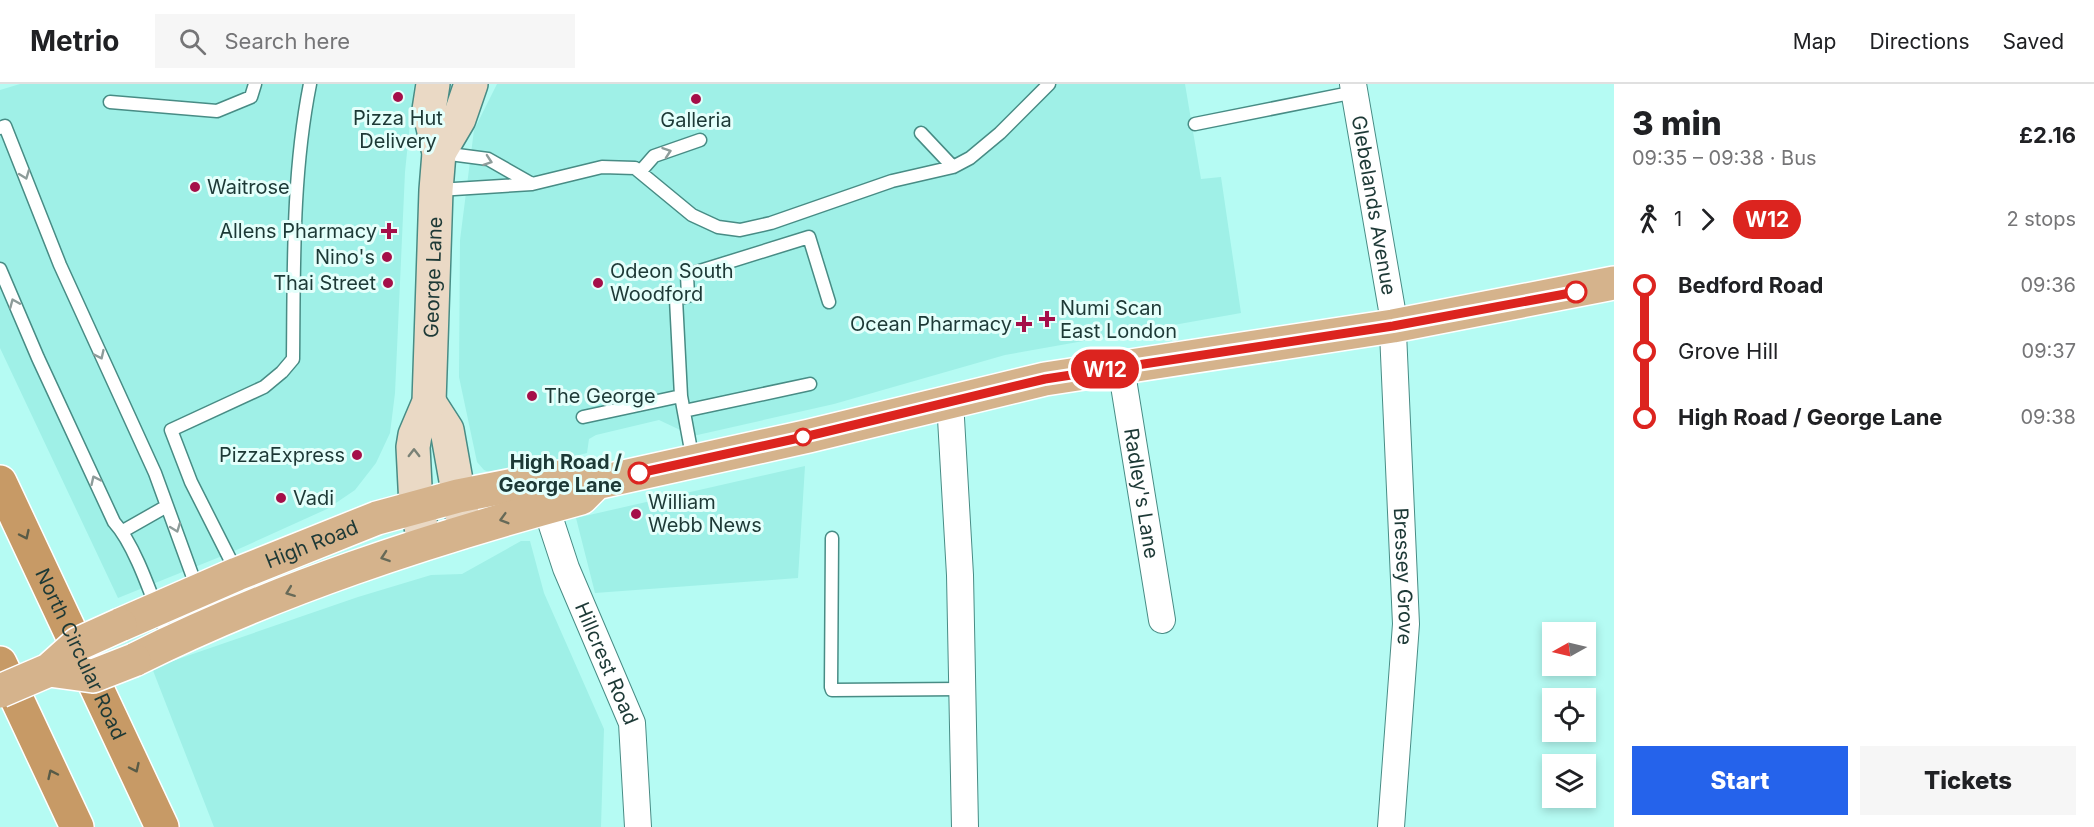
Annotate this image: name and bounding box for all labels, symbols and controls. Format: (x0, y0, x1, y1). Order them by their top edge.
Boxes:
search box (155, 14, 575, 68)
text: Metrio (30, 24, 119, 58)
icon: search (176, 25, 209, 58)
text: Search here (224, 28, 350, 54)
text: Map (1793, 29, 1836, 54)
text: Directions (1869, 29, 1970, 54)
text: Saved (2003, 29, 2064, 54)
marker: Pizza Hut Delivery (391, 90, 405, 104)
marker: Galleria (689, 92, 703, 106)
text: 3 min (1632, 103, 1722, 143)
place label: Pizza Hut Delivery (353, 106, 443, 153)
place label: Galleria (660, 108, 732, 132)
street label: Glebelands Avenue (1347, 113, 1401, 297)
text: £2.16 (2019, 122, 2076, 148)
one-way arrow (661, 146, 672, 159)
text: 09:35 – 09:38 · Bus (1632, 146, 1817, 170)
one-way arrow (482, 153, 493, 166)
one-way arrow (17, 169, 30, 180)
place label: Waitrose (207, 175, 290, 199)
marker: Waitrose (188, 180, 202, 194)
icon: walk (1632, 203, 1665, 236)
icon: forward (1691, 203, 1724, 236)
text: 1 (1674, 207, 1682, 231)
text: W12 (1745, 207, 1789, 232)
text: 2 stops (2006, 207, 2076, 231)
street label: George Lane (419, 216, 447, 338)
place label: Allens Pharmacy (219, 219, 377, 243)
marker: Allens Pharmacy (382, 224, 396, 238)
place label: Nino's (315, 245, 375, 269)
marker: Nino's (380, 250, 394, 264)
place label: Odeon South Woodford (610, 259, 734, 306)
place label: Thai Street (273, 271, 376, 295)
text: Bedford Road (1678, 272, 1823, 298)
text: 09:36 (2020, 273, 2076, 297)
marker: Thai Street (381, 276, 395, 290)
marker: Odeon South Woodford (591, 276, 605, 290)
unlabelled marker (1565, 281, 1587, 303)
place label: Numi Scan East London (1060, 296, 1177, 343)
one-way arrow (9, 298, 21, 309)
marker: Numi Scan East London (1038, 310, 1056, 328)
place label: Ocean Pharmacy (850, 312, 1012, 336)
marker: Ocean Pharmacy (1017, 317, 1031, 331)
text: Grove Hill (1678, 338, 1778, 364)
text: 09:37 (2022, 339, 2076, 363)
one-way arrow (93, 348, 105, 359)
line badge: W12 (1070, 350, 1140, 388)
text: W12 (1083, 357, 1127, 382)
place label: The George (544, 384, 656, 408)
marker: The George (525, 389, 539, 403)
text: High Road / George Lane (1678, 404, 1942, 430)
text: 09:38 (2020, 405, 2076, 429)
street label: Radley's Lane (1119, 426, 1164, 560)
unlabelled marker (794, 428, 812, 446)
place label: PizzaExpress (219, 443, 345, 467)
marker: PizzaExpress (350, 448, 364, 462)
one-way arrow (408, 448, 420, 457)
place label: High Road / George Lane (499, 450, 622, 497)
marker: High Road / George Lane (628, 462, 650, 484)
one-way arrow (90, 476, 102, 487)
place label: Vadi (293, 486, 334, 510)
place label: William Webb News (648, 490, 762, 537)
marker: Vadi (274, 491, 288, 505)
marker: William Webb News (629, 507, 643, 521)
street label: Bressey Grove (1389, 507, 1418, 646)
one-way arrow (499, 512, 510, 524)
street label: High Road (262, 515, 361, 573)
one-way arrow (169, 522, 181, 533)
one-way arrow (17, 528, 29, 539)
one-way arrow (380, 549, 391, 562)
street label: North Circular Road (30, 565, 131, 743)
one-way arrow (285, 584, 296, 597)
street label: Hillcrest Road (570, 599, 643, 728)
north arrow (1542, 622, 1596, 676)
map controls (1542, 622, 1596, 808)
button: locate (1542, 688, 1596, 742)
button: Start (1632, 746, 1848, 815)
button: Tickets (1860, 746, 2076, 815)
button: layers (1542, 754, 1596, 808)
one-way arrow (127, 762, 139, 773)
one-way arrow (48, 770, 60, 781)

